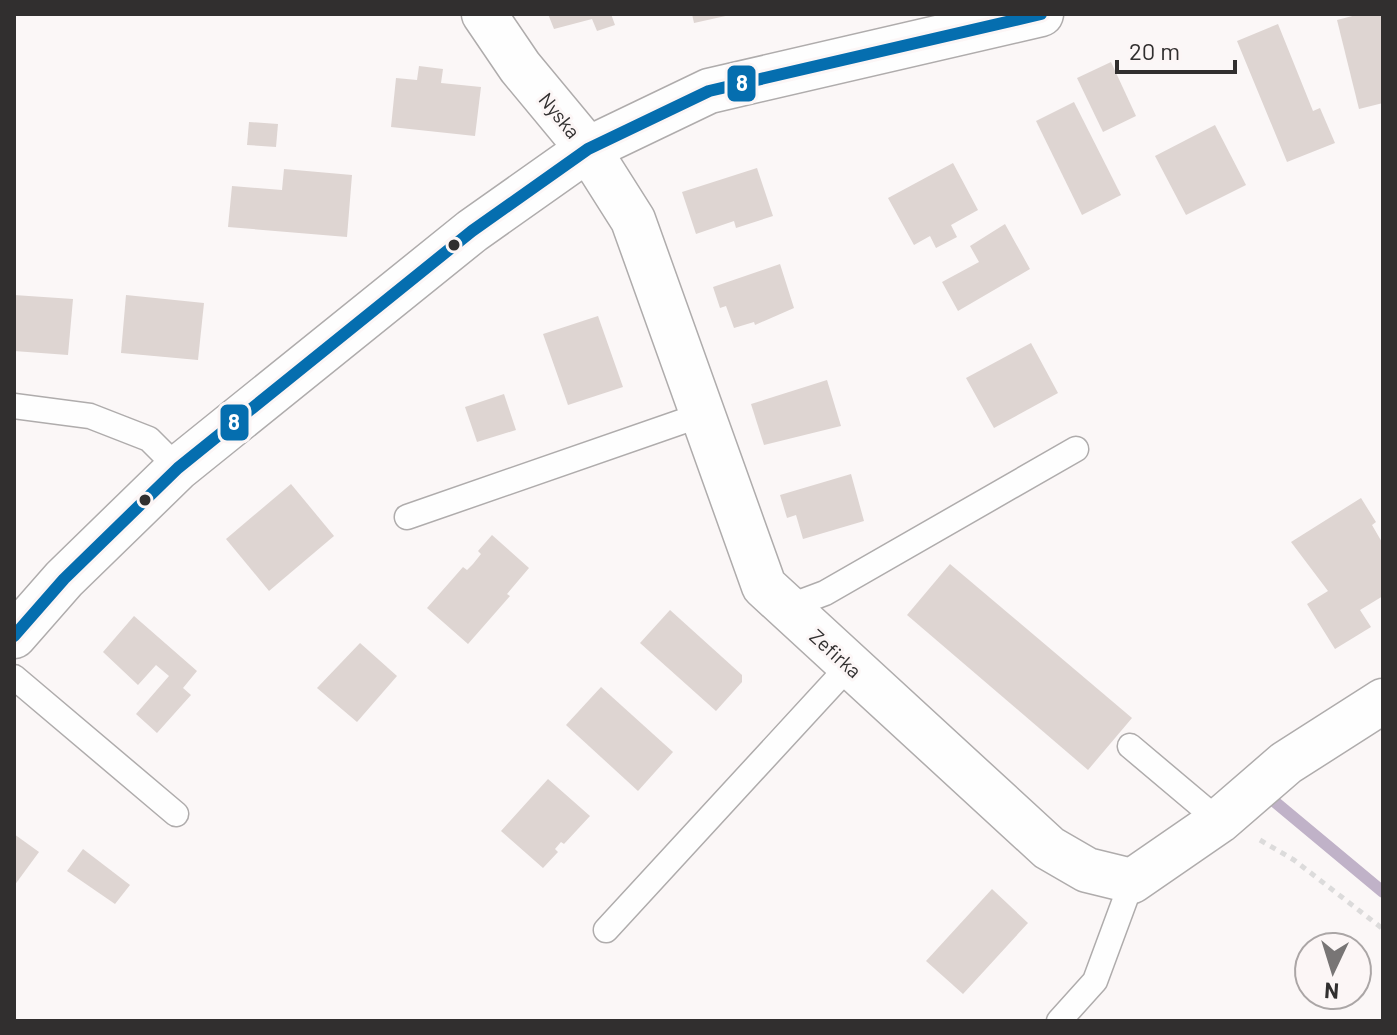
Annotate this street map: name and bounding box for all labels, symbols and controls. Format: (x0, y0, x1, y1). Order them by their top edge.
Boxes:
scale bar (1117, 24, 1235, 74)
text: 20 m (1129, 36, 1180, 65)
line badge: 8 (726, 64, 757, 103)
text: 8 (736, 69, 748, 95)
street label: Nyska (534, 87, 586, 143)
unlabelled marker (446, 237, 462, 253)
line badge: 8 (219, 403, 250, 442)
text: 8 (228, 408, 240, 434)
unlabelled marker (137, 492, 153, 508)
street label: Zefirka (805, 624, 867, 682)
north arrow (1293, 931, 1373, 1011)
text: N (1323, 978, 1340, 1005)

